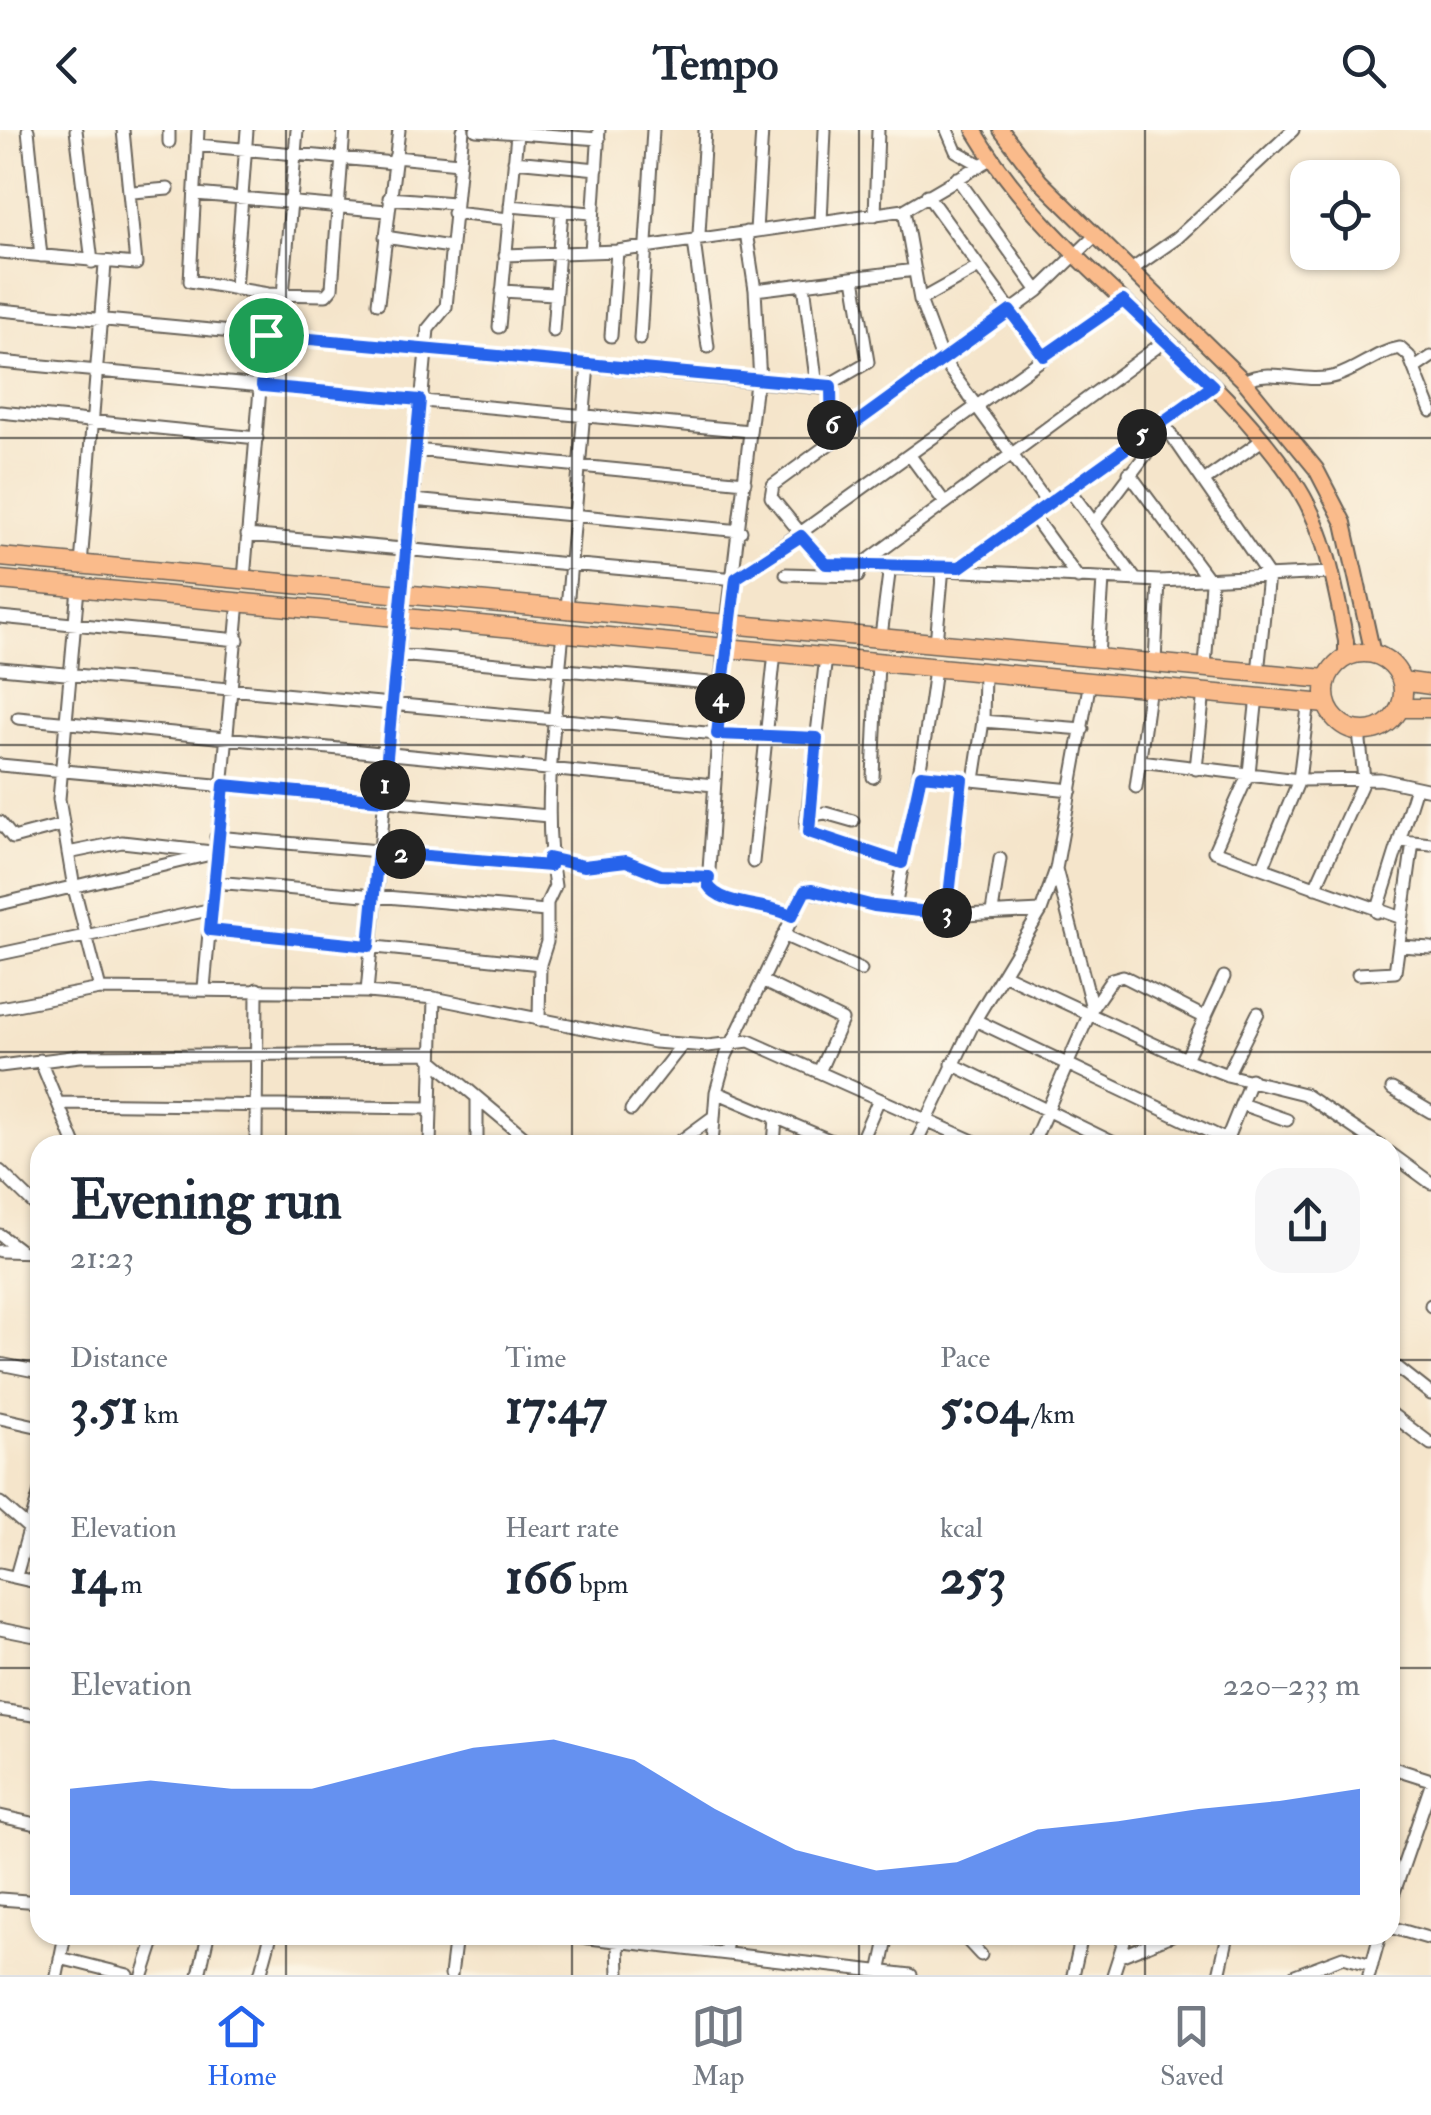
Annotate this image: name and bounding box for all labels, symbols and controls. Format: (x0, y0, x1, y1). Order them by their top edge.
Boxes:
text: Tempo (653, 37, 778, 93)
icon: back (40, 38, 95, 93)
icon: search (1336, 38, 1391, 93)
map controls (1290, 160, 1400, 270)
button: locate (1290, 160, 1400, 270)
pin (224, 293, 309, 378)
icon: arrive (239, 308, 294, 363)
pin: 6 (807, 400, 857, 450)
text: 6 (825, 407, 839, 442)
pin: 5 (1117, 409, 1167, 459)
text: 5 (1136, 416, 1148, 451)
pin: 4 (695, 673, 745, 723)
text: 4 (712, 680, 728, 715)
pin: 1 (360, 760, 410, 810)
text: 1 (380, 767, 390, 802)
pin: 2 (376, 829, 426, 879)
text: 2 (394, 836, 408, 871)
pin: 3 (922, 888, 972, 938)
text: 3 (942, 895, 952, 930)
text: Evening run (70, 1166, 342, 1235)
button: share (1255, 1168, 1360, 1273)
text: 21:23 (70, 1238, 134, 1278)
text: Distance (70, 1341, 168, 1376)
text: Time (505, 1341, 566, 1376)
text: Pace (940, 1341, 990, 1376)
text: 3.51 (70, 1376, 138, 1439)
text: 17:47 (505, 1376, 607, 1439)
text: 5:04 (940, 1376, 1027, 1439)
text: km (138, 1397, 179, 1432)
text: /km (1027, 1397, 1075, 1432)
text: Elevation (70, 1511, 177, 1546)
text: Heart rate (505, 1511, 619, 1546)
text: kcal (940, 1511, 983, 1546)
text: 14 (70, 1546, 115, 1609)
text: 166 (505, 1546, 573, 1609)
text: 253 (940, 1546, 1006, 1609)
text: m (115, 1567, 142, 1602)
text: bpm (573, 1567, 629, 1602)
text: Elevation (70, 1665, 192, 1705)
text: 220–233 m (1223, 1665, 1360, 1705)
tab: Home (207, 1999, 276, 2094)
tab: Map (691, 1999, 746, 2094)
tab: Saved (1160, 1999, 1224, 2094)

